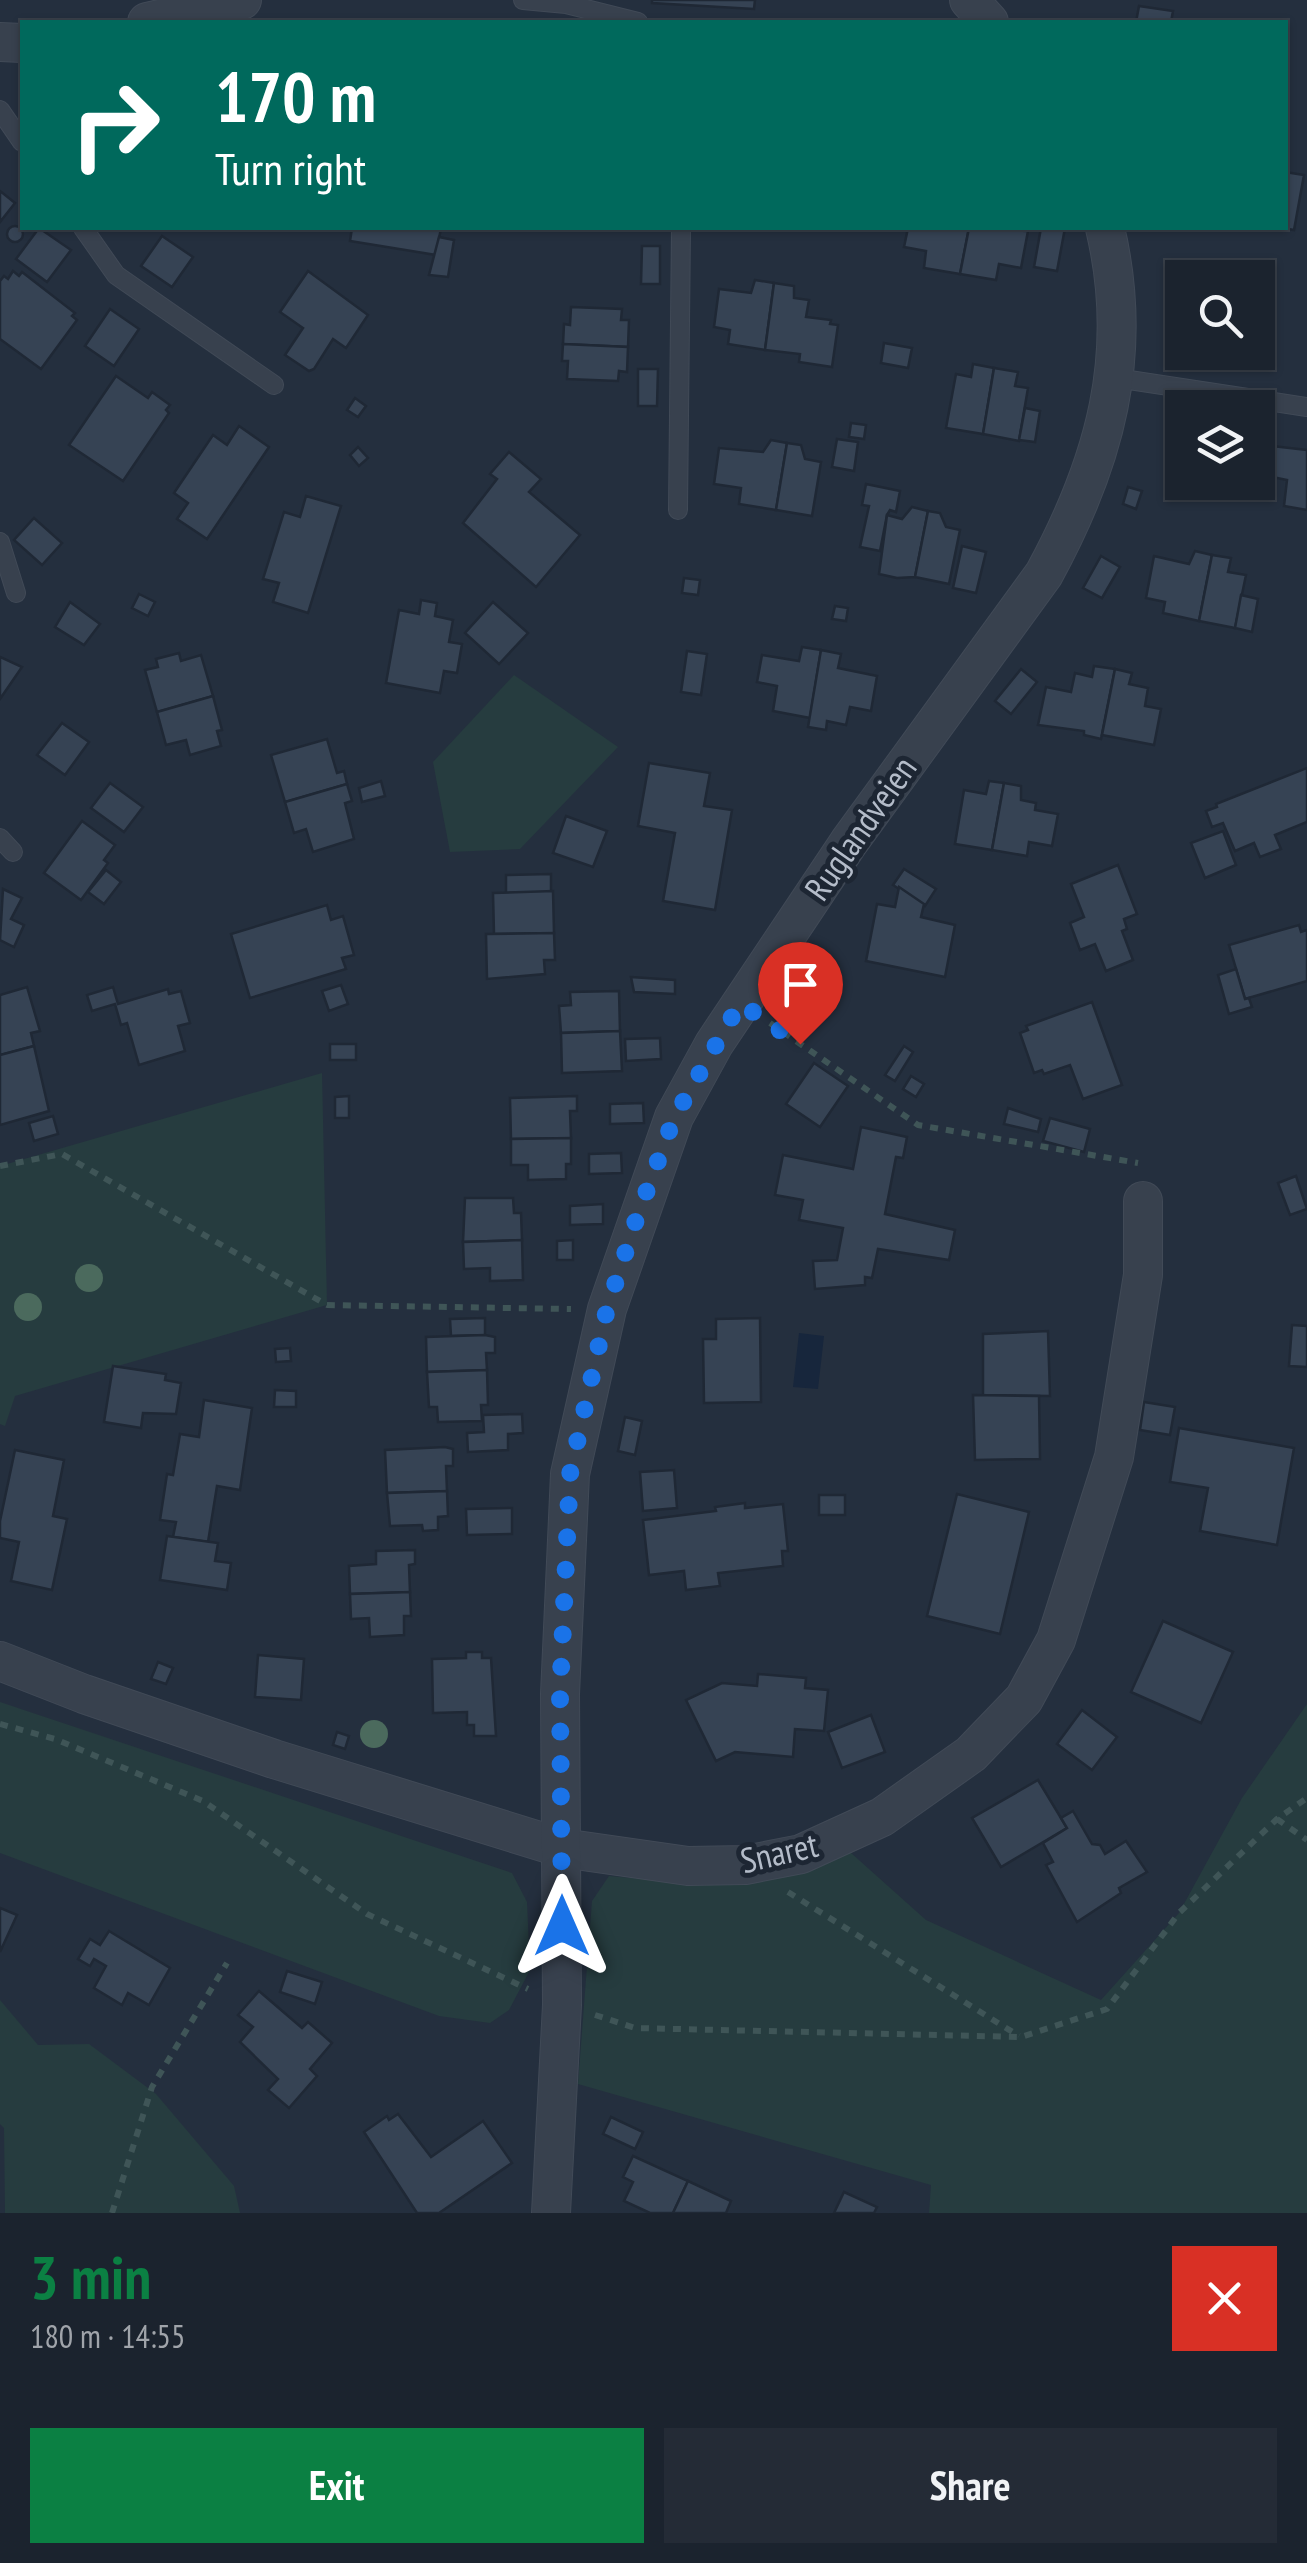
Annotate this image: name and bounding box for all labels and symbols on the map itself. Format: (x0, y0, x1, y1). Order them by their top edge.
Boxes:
street label: Ruglandveien (794, 747, 926, 909)
pin (758, 942, 843, 1045)
street label: Snaret (736, 1821, 823, 1883)
position arrow (510, 1874, 614, 1978)

